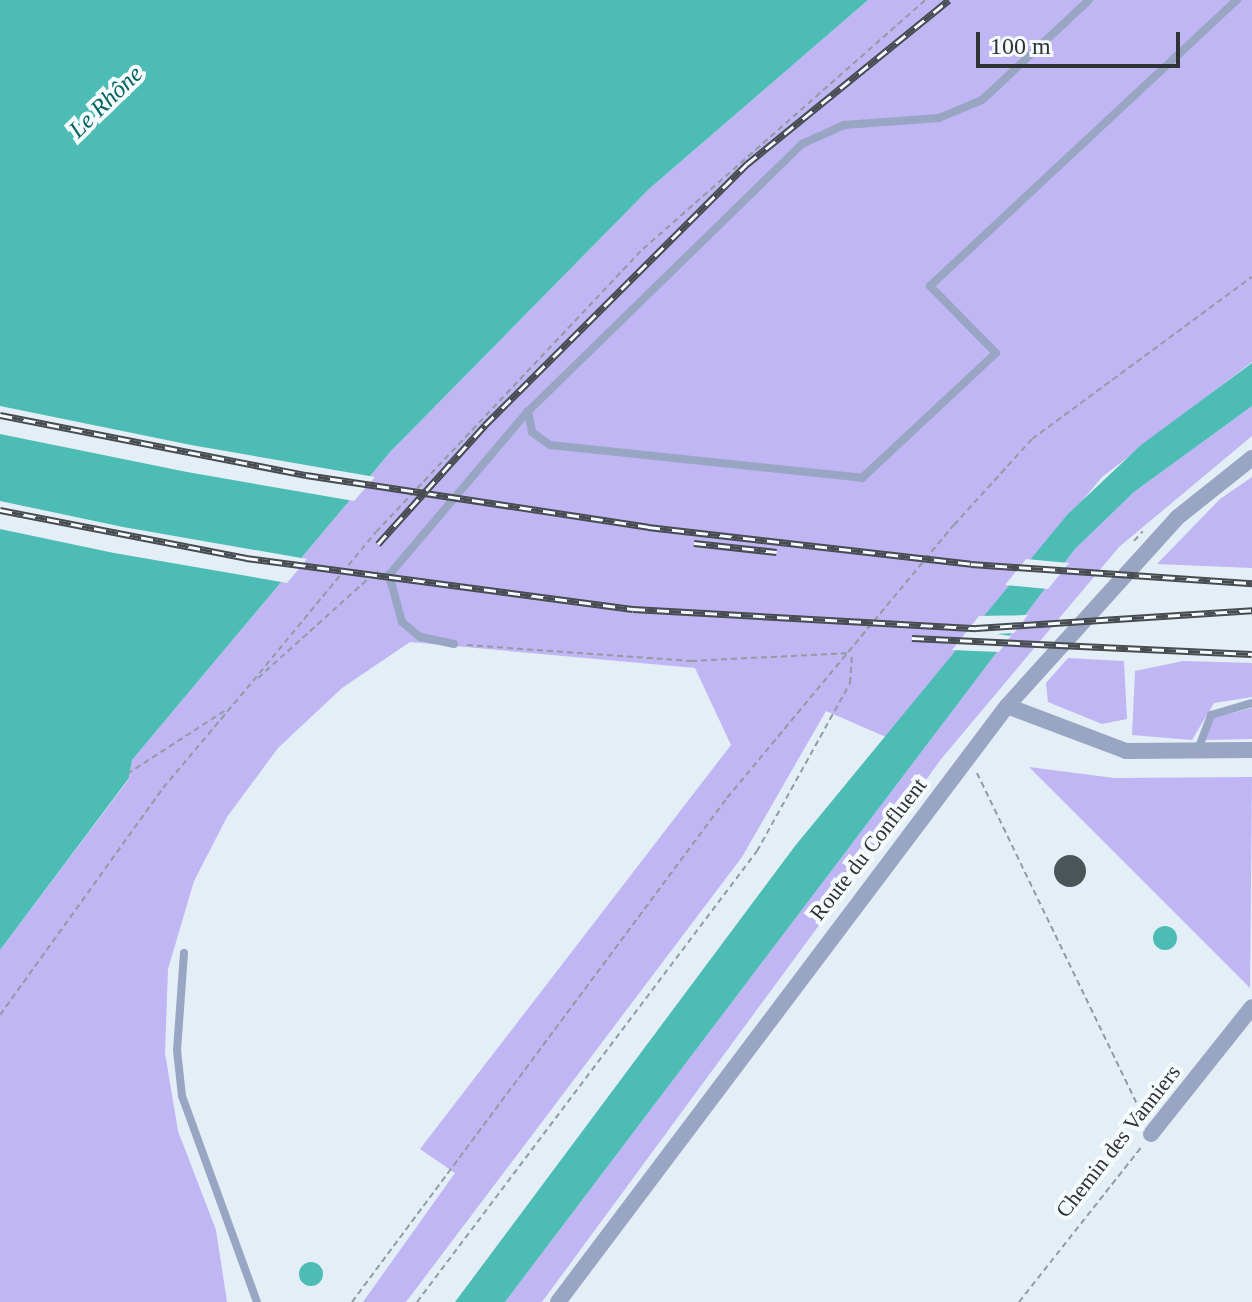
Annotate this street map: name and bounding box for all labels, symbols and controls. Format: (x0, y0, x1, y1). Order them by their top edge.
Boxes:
scale bar (980, 16, 1184, 66)
text: 100 m (990, 33, 1051, 59)
water label: Le Rhône (63, 60, 149, 144)
street label: Route du Confluent (804, 772, 932, 926)
street label: Chemin des Vanniers (1050, 1059, 1186, 1223)

